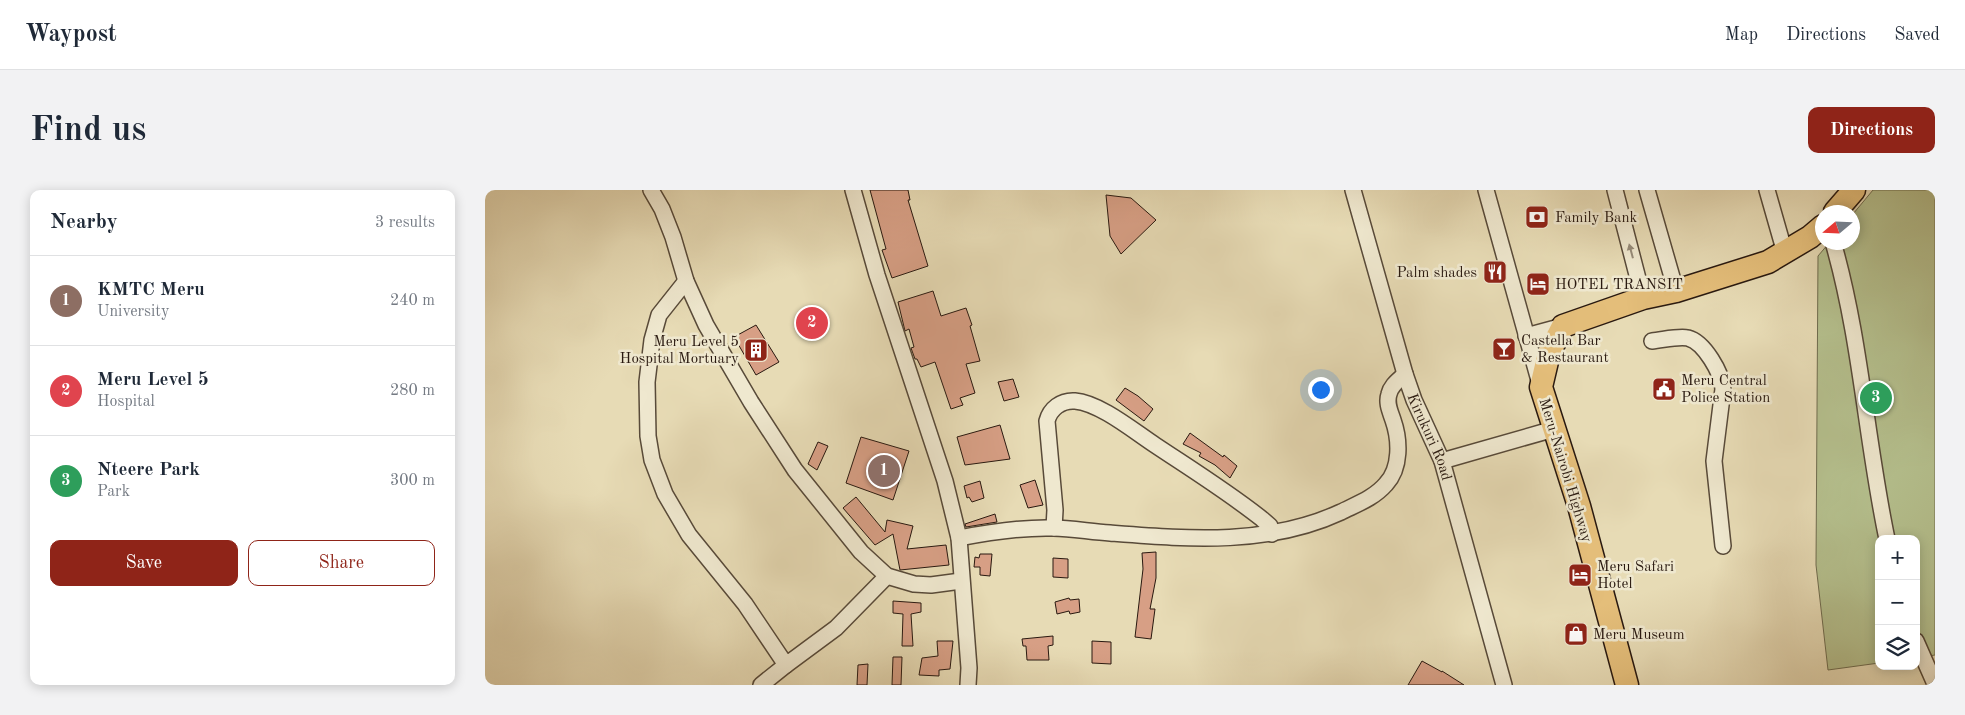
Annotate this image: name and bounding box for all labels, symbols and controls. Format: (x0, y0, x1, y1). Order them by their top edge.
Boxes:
text: Waypost (25, 23, 117, 47)
text: Map (1725, 26, 1758, 44)
text: Directions (1786, 26, 1866, 44)
text: Saved (1894, 26, 1940, 44)
button: Directions (1808, 107, 1935, 153)
text: Find us (30, 113, 146, 148)
bank icon: Family Bank (1524, 204, 1550, 230)
north arrow (1815, 205, 1860, 250)
place label: Family Bank (1555, 211, 1638, 226)
text: Nearby (50, 212, 118, 233)
text: 3 results (375, 215, 435, 231)
one-way arrow (1626, 244, 1634, 259)
restaurant icon: Palm shades (1482, 259, 1508, 285)
place label: Palm shades (1397, 266, 1477, 281)
hotel icon: HOTEL TRANSIT (1525, 271, 1551, 297)
place label: HOTEL TRANSIT (1555, 278, 1683, 293)
text: KMTC Meru (97, 281, 205, 300)
text: 1 (61, 293, 71, 309)
text: 240 m (390, 293, 435, 309)
text: University (97, 304, 169, 320)
pin: 2 (796, 304, 828, 342)
place label: Castella Bar & Restaurant (1521, 334, 1609, 366)
place label: Meru Level 5 Hospital Mortuary (620, 335, 739, 367)
bar icon: Castella Bar & Restaurant (1491, 336, 1517, 362)
building icon: Meru Level 5 Hospital Mortuary (743, 337, 769, 363)
text: Meru Level 5 (97, 371, 209, 390)
place label: Meru Central Police Station (1681, 374, 1770, 406)
public building icon: Meru Central Police Station (1651, 376, 1677, 402)
your location (1308, 377, 1334, 403)
pin: 3 (1860, 379, 1892, 417)
text: 2 (61, 383, 71, 399)
text: 280 m (390, 383, 435, 399)
street label: Kirukuri Road (1403, 392, 1453, 483)
text: Hospital (97, 394, 155, 410)
street label: Meru-Nairobi Highway (1535, 396, 1594, 544)
pin: 1 (868, 452, 900, 490)
text: Nteere Park (97, 461, 200, 480)
text: 3 (61, 473, 71, 489)
text: 300 m (390, 473, 435, 489)
text: Park (97, 484, 130, 500)
map controls (1875, 535, 1920, 670)
button: + (1875, 535, 1920, 580)
button: Save (50, 540, 238, 586)
button: Share (248, 540, 435, 586)
place label: Meru Safari Hotel (1597, 560, 1674, 592)
hotel icon: Meru Safari Hotel (1567, 562, 1593, 588)
button: − (1875, 580, 1920, 625)
shop icon: Meru Museum (1563, 621, 1589, 647)
button: layers (1875, 625, 1920, 670)
place label: Meru Museum (1593, 628, 1685, 643)

